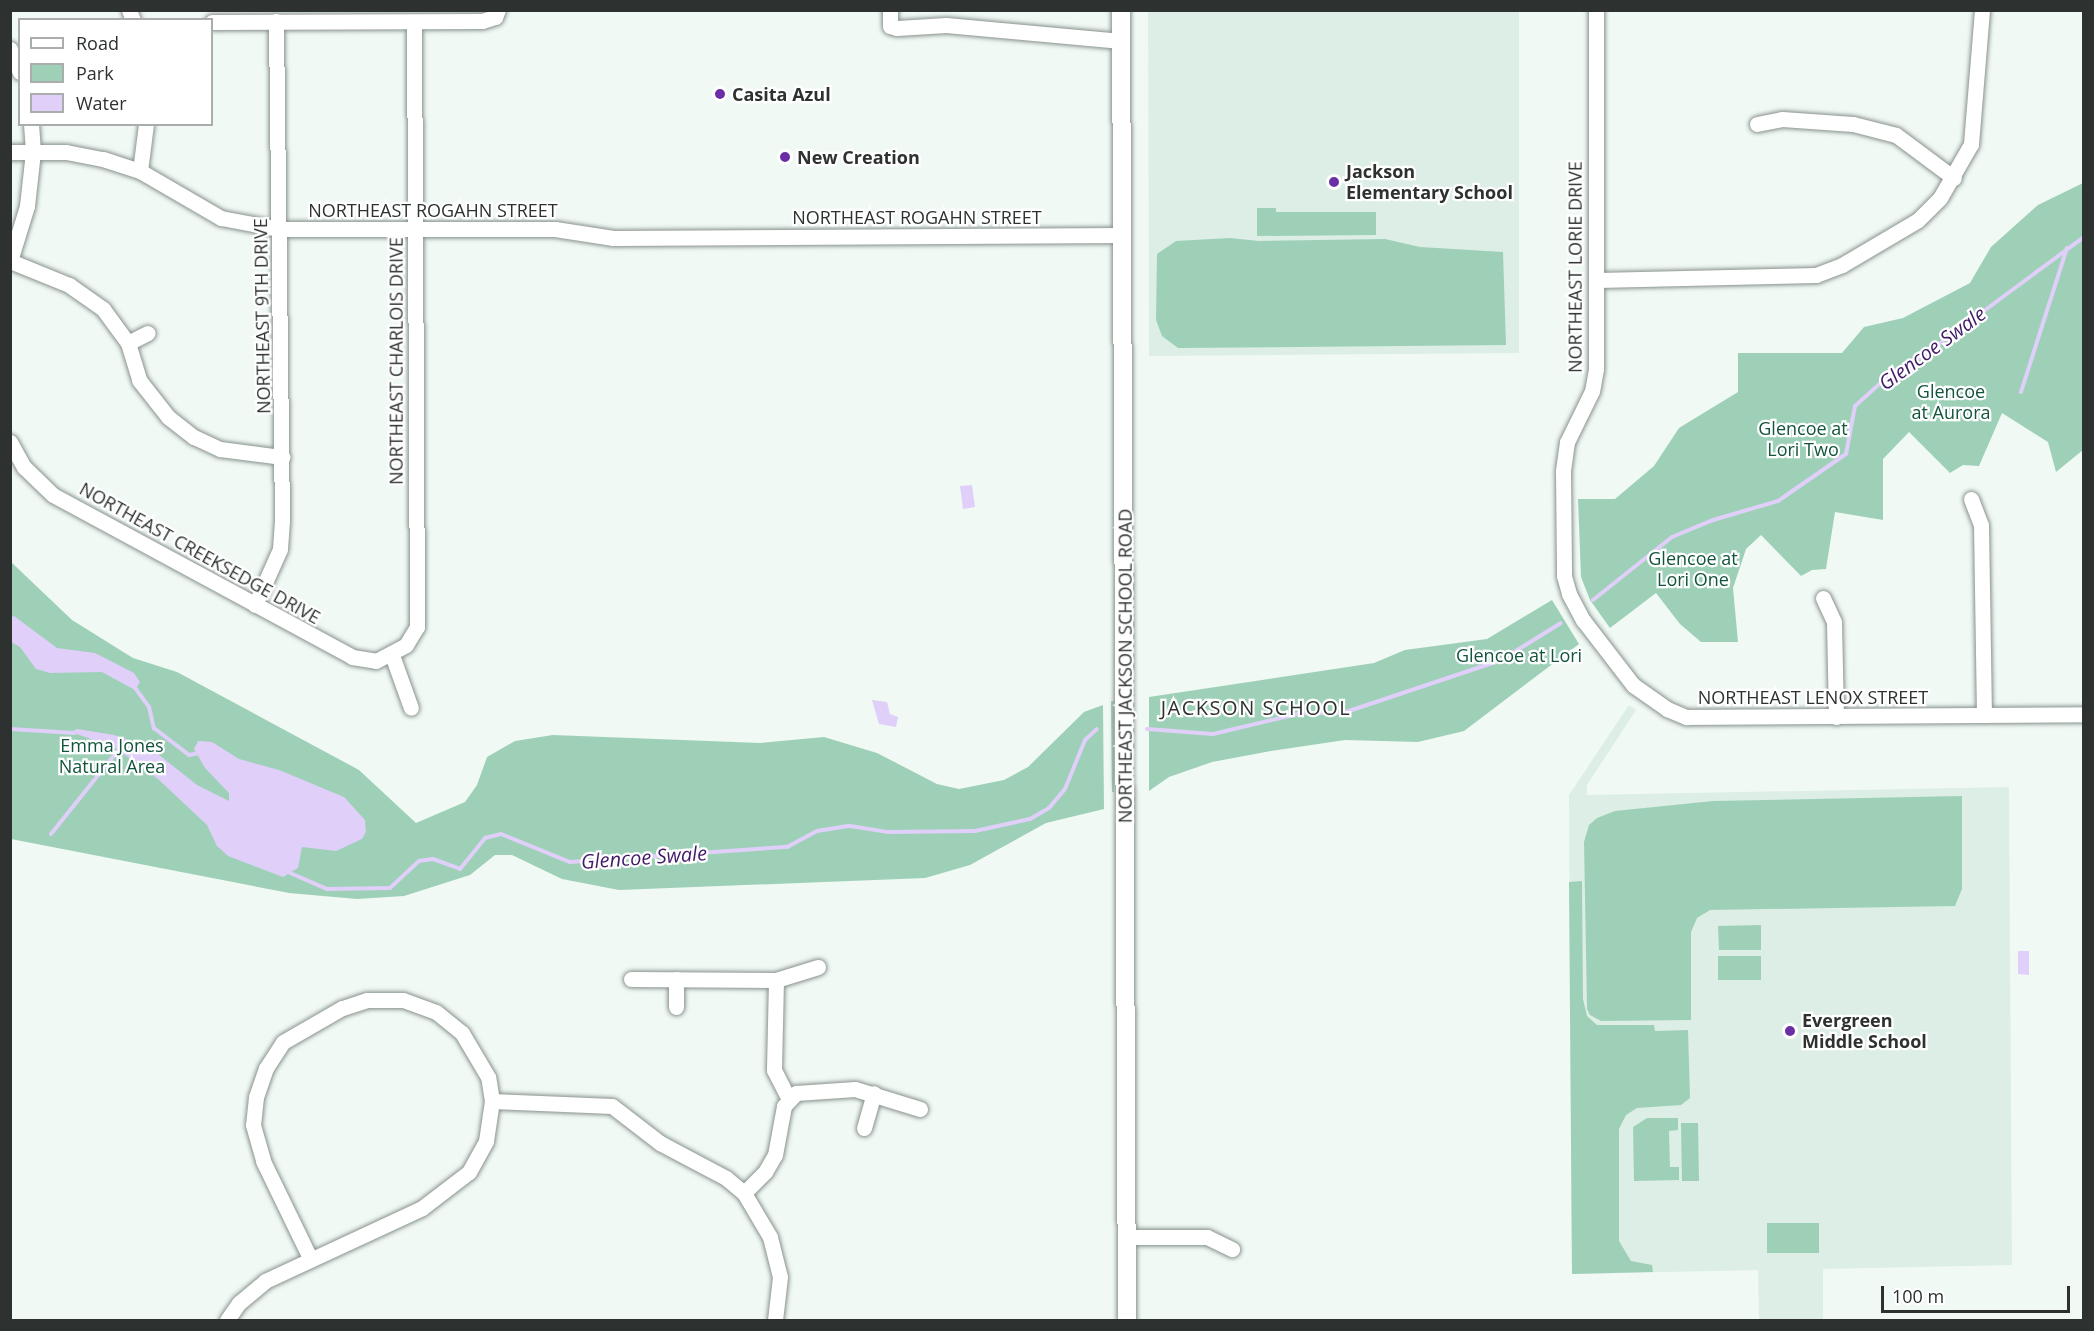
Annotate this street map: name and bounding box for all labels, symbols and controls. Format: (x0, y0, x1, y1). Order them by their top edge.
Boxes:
legend (18, 18, 213, 126)
text: Road (76, 31, 119, 55)
text: Park (76, 61, 114, 85)
place label: Casita Azul (732, 83, 831, 105)
marker: Casita Azul (713, 87, 727, 101)
text: Water (76, 91, 127, 115)
place label: New Creation (797, 146, 920, 168)
marker: New Creation (778, 150, 792, 164)
place label: Jackson Elementary School (1346, 161, 1513, 204)
street label: NORTHEAST LORIE DRIVE (1564, 161, 1586, 373)
marker: Jackson Elementary School (1327, 175, 1341, 189)
street label: NORTHEAST ROGAHN STREET (308, 199, 558, 221)
street label: NORTHEAST ROGAHN STREET (792, 206, 1042, 228)
street label: NORTHEAST 9TH DRIVE (249, 218, 275, 414)
street label: NORTHEAST CHARLOIS DRIVE (385, 237, 407, 485)
water label: Glencoe Swale (1874, 301, 1990, 395)
park label: Glencoe at Aurora (1911, 381, 1991, 424)
park label: Glencoe at Lori Two (1758, 418, 1848, 460)
street label: NORTHEAST CREEKSEDGE DRIVE (76, 478, 324, 628)
street label: NORTHEAST JACKSON SCHOOL ROAD (1114, 509, 1136, 823)
park label: Glencoe at Lori One (1648, 548, 1738, 590)
park label: Glencoe at Lori (1456, 644, 1582, 666)
street label: NORTHEAST LENOX STREET (1698, 686, 1928, 708)
district label: JACKSON SCHOOL (1161, 695, 1351, 719)
park label: Emma Jones Natural Area (59, 735, 165, 777)
water label: Glencoe Swale (580, 841, 708, 873)
place label: Evergreen Middle School (1802, 1010, 1927, 1052)
marker: Evergreen Middle School (1783, 1024, 1797, 1038)
scale bar (1884, 1274, 2073, 1312)
text: 100 m (1892, 1284, 1944, 1308)

